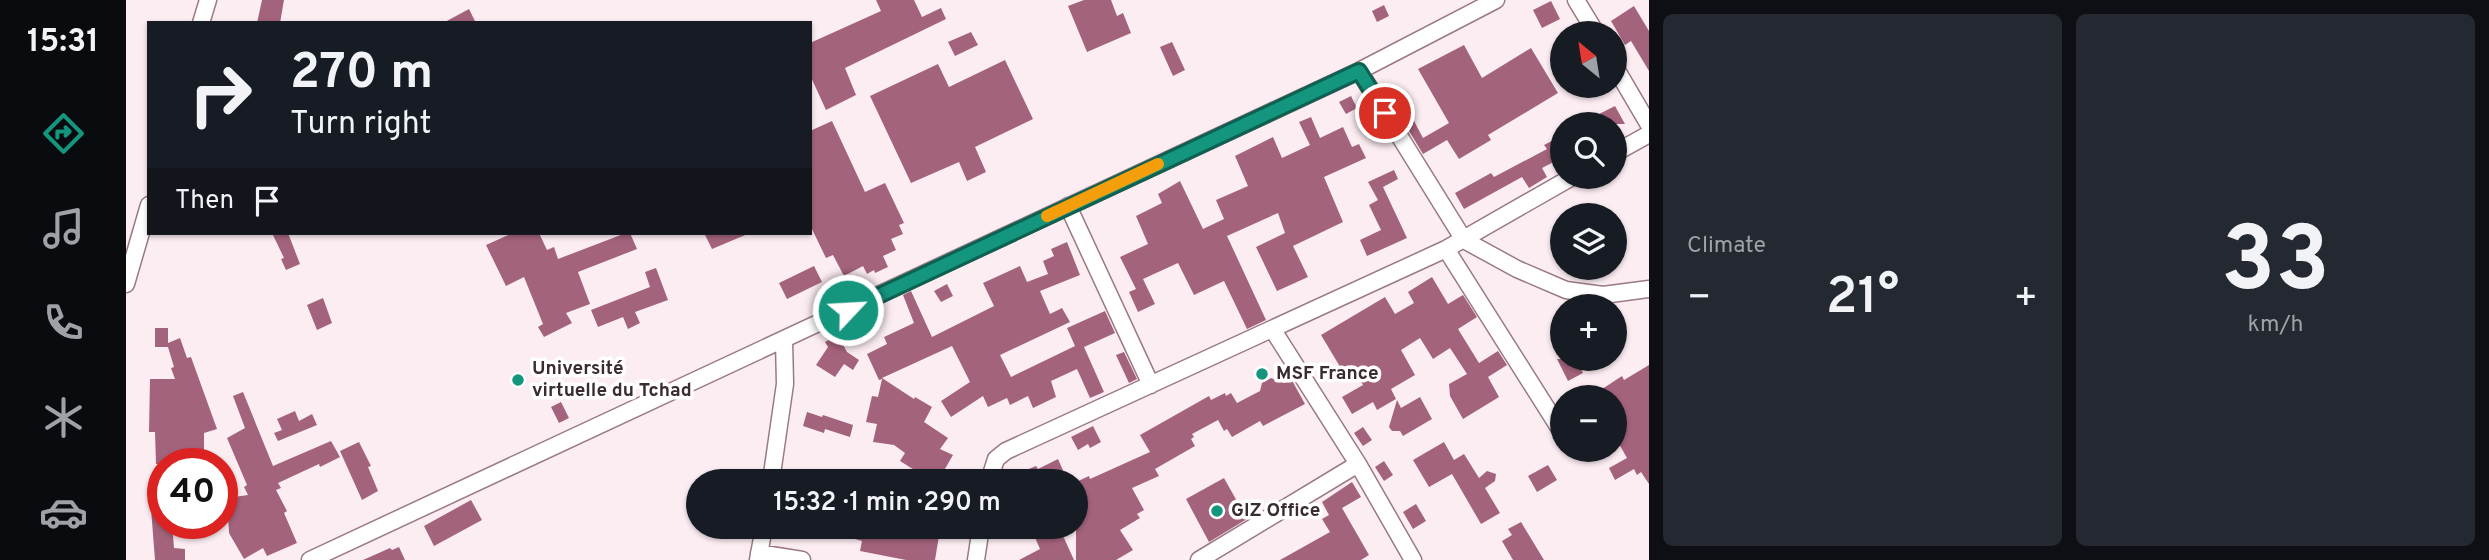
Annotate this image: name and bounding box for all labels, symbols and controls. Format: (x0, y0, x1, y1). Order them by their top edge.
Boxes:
north arrow (1550, 21, 1628, 98)
map controls (1550, 21, 1627, 462)
text: 15:31 (27, 23, 99, 63)
text: 270 m (290, 44, 433, 106)
icon: right (175, 49, 266, 140)
pin (1355, 83, 1415, 143)
icon: arrive (1366, 94, 1404, 132)
text: Turn right (290, 105, 432, 145)
icon: directions (39, 109, 88, 158)
button: search (1550, 112, 1627, 189)
icon: arrive (248, 182, 286, 220)
text: Then (175, 185, 234, 218)
button: layers (1550, 203, 1627, 280)
icon: music (39, 204, 88, 253)
text: 33 (2221, 208, 2330, 323)
text: Climate (1687, 232, 1766, 261)
text: 21° (1826, 266, 1899, 332)
position arrow (811, 273, 885, 347)
text: − (1687, 275, 1712, 324)
text: + (2013, 275, 2038, 324)
button: + (1550, 294, 1627, 371)
icon: phone (39, 298, 88, 347)
text: km/h (2248, 311, 2303, 340)
place label: Université virtuelle du Tchad (532, 357, 692, 403)
place label: MSF France (1276, 362, 1379, 386)
marker: MSF France (1254, 366, 1270, 382)
marker: Université virtuelle du Tchad (510, 372, 526, 388)
button: − (1550, 385, 1627, 462)
icon: climate (39, 393, 88, 442)
speed limit sign: 40 (147, 448, 238, 539)
text: 15:32 · 1 min · 290 m (773, 487, 1001, 520)
icon: car (39, 488, 88, 537)
place label: GIZ Office (1231, 499, 1320, 523)
marker: GIZ Office (1209, 503, 1225, 519)

